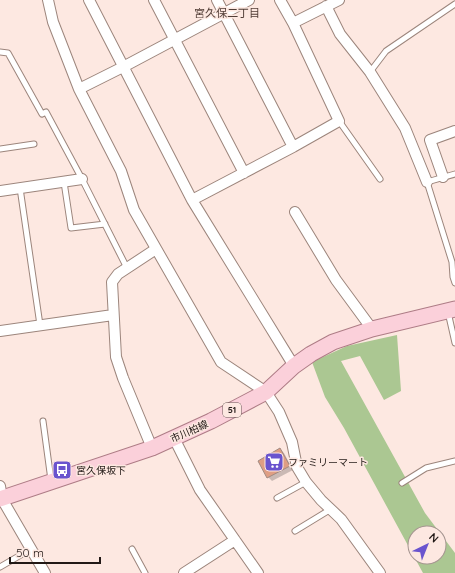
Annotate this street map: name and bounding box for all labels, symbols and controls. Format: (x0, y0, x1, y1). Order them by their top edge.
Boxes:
district label: 宮久保二丁目 (194, 6, 260, 20)
road number: 51 (223, 403, 241, 417)
street label: 市川柏線 (168, 417, 210, 446)
supermarket icon: ファミリーマート (263, 451, 285, 473)
place label: ファミリーマート (288, 456, 368, 469)
bus stop icon: 宮久保坂下 (51, 459, 73, 481)
place label: 宮久保坂下 (76, 464, 126, 477)
north arrow (407, 525, 447, 565)
text: N (426, 530, 442, 546)
scale bar (10, 539, 100, 565)
text: 50 m (16, 545, 44, 560)

